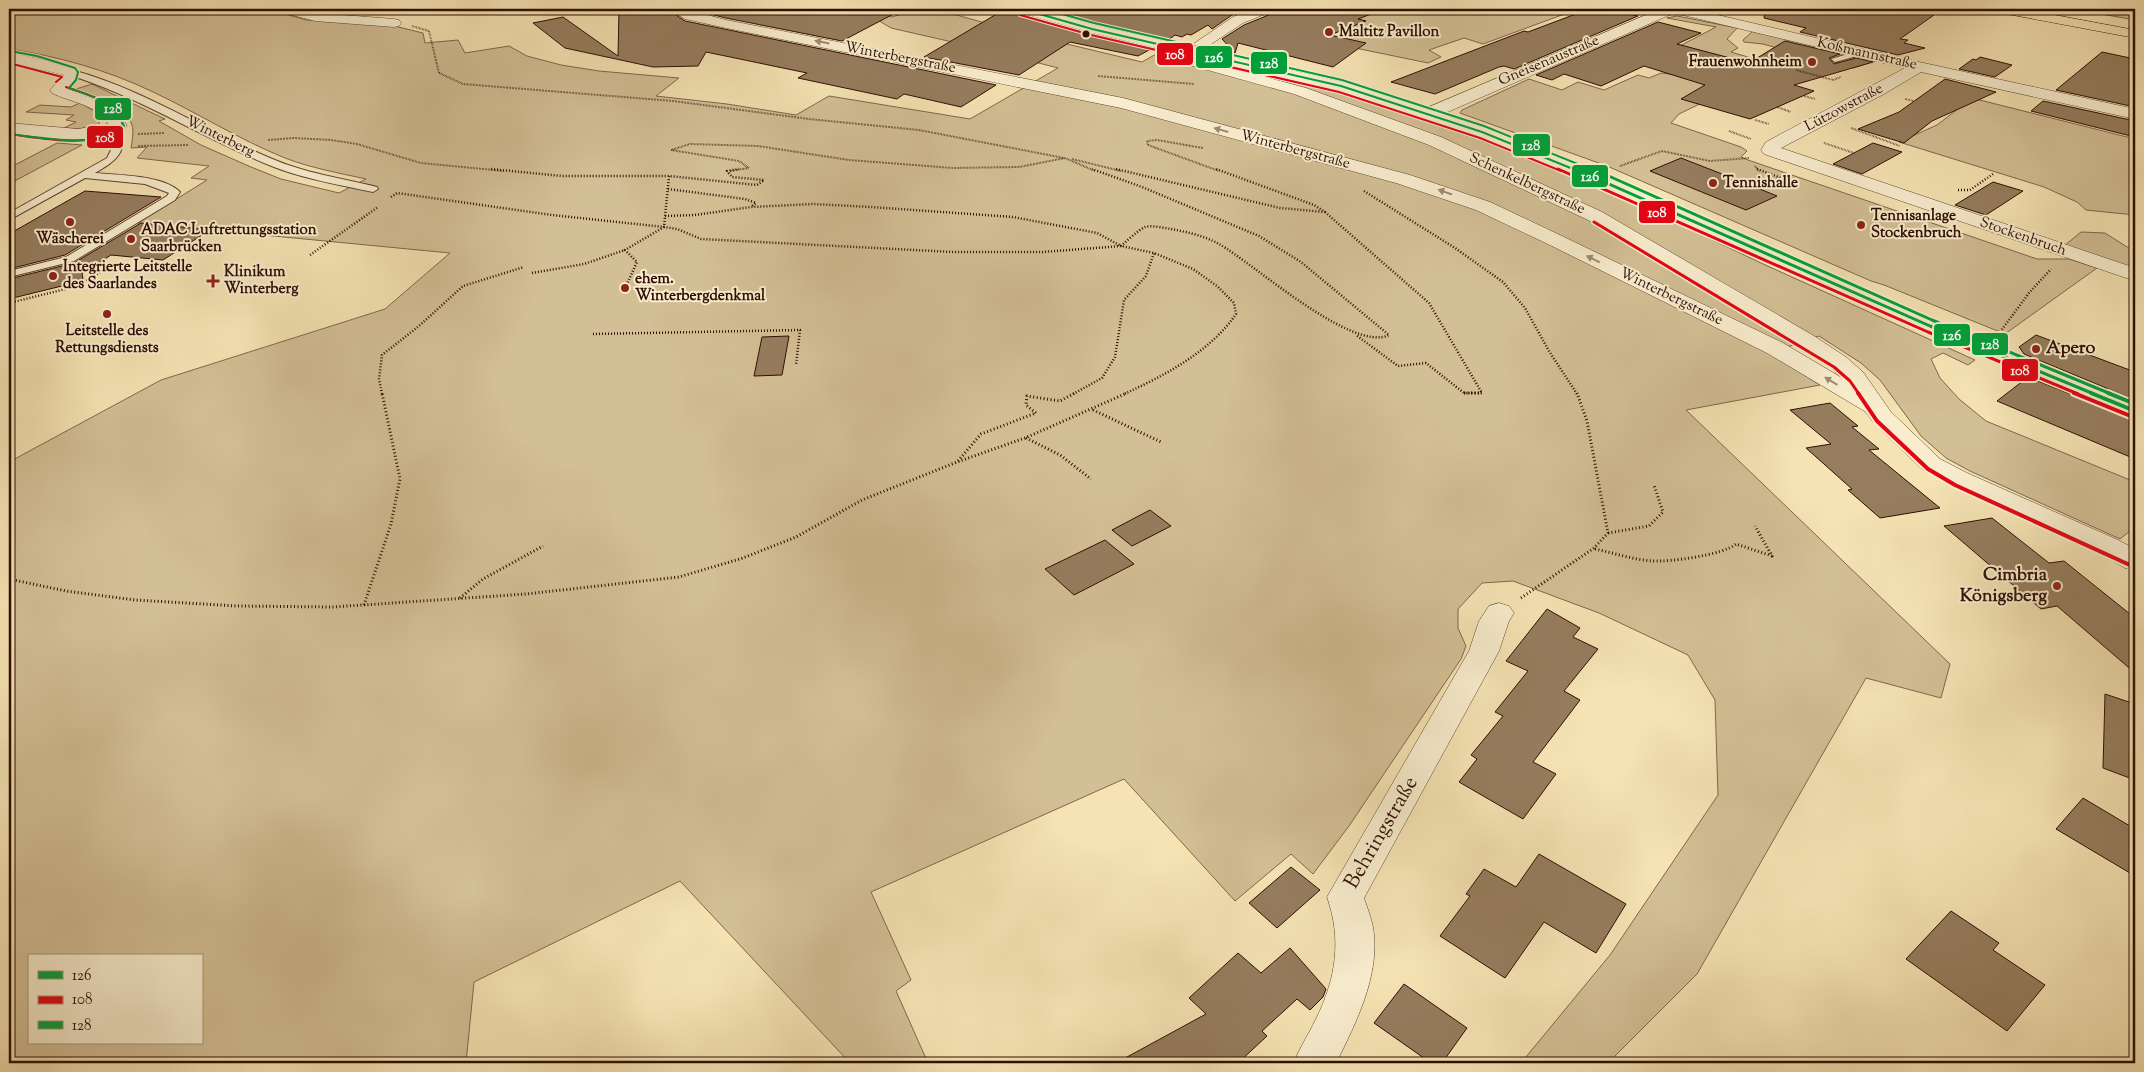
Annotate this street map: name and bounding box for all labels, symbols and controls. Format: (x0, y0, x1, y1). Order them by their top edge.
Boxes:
place label: Maltitz Pavillon (1339, 22, 1440, 43)
marker: Maltitz Pavillon (1323, 26, 1335, 38)
unlabelled marker (1081, 29, 1091, 39)
street label: Gneisenaustraße (1495, 30, 1603, 92)
street label: Koßmannstraße (1815, 32, 1919, 76)
street label: Winterbergstraße (843, 37, 957, 79)
one-way arrow (813, 38, 829, 46)
line badge: 108 (1156, 42, 1194, 66)
line badge: 126 (1195, 45, 1233, 69)
text: 108 (1165, 46, 1185, 66)
text: 126 (1205, 49, 1223, 69)
line badge: 128 (1250, 51, 1288, 75)
place label: Frauenwohnheim (1689, 52, 1803, 73)
text: 128 (1260, 55, 1278, 75)
marker: Frauenwohnheim (1806, 56, 1818, 68)
street label: Lützowstraße (1801, 79, 1887, 137)
line badge: 128 (94, 97, 132, 121)
text: 128 (104, 100, 122, 120)
street label: Winterberg (182, 111, 258, 163)
line badge: 108 (86, 125, 124, 149)
street label: Winterbergstraße (1238, 125, 1352, 175)
one-way arrow (1214, 126, 1229, 134)
text: 108 (95, 129, 115, 149)
line badge: 128 (1512, 133, 1551, 157)
text: 128 (1522, 137, 1540, 157)
street label: Schenkelbergstraße (1466, 148, 1588, 220)
line badge: 126 (1571, 164, 1609, 188)
text: 126 (1581, 168, 1599, 188)
place label: Tennishalle (1723, 173, 1798, 194)
marker: Tennishalle (1707, 177, 1719, 189)
one-way arrow (1438, 188, 1453, 195)
line badge: 108 (1638, 200, 1676, 224)
text: 108 (1647, 204, 1667, 224)
place label: Tennisanlage Stockenbruch (1871, 206, 1962, 244)
street label: Stockenbruch (1977, 212, 2069, 262)
marker: Wäscherei (64, 216, 76, 228)
marker: Tennisanlage Stockenbruch (1855, 219, 1867, 231)
place label: ADAC Luftrettungsstation Saarbrücken (141, 220, 317, 258)
place label: Wäscherei (36, 229, 105, 250)
marker: ADAC Luftrettungsstation Saarbrücken (125, 233, 137, 245)
one-way arrow (1586, 255, 1600, 263)
place label: Integrierte Leitstelle des Saarlandes (63, 257, 192, 295)
place label: Klinikum Winterberg (224, 262, 299, 300)
street label: Winterbergstraße (1616, 263, 1726, 331)
place label: ehem. Winterbergdenkmal (635, 269, 766, 307)
marker: Integrierte Leitstelle des Saarlandes (47, 270, 59, 282)
marker: Klinikum Winterberg (206, 274, 220, 288)
marker: ehem. Winterbergdenkmal (619, 282, 631, 294)
marker: Leitstelle des Rettungsdiensts (101, 308, 113, 320)
place label: Leitstelle des Rettungsdiensts (55, 321, 159, 359)
line badge: 126 (1933, 323, 1971, 347)
text: 126 (1943, 327, 1961, 347)
line badge: 128 (1971, 332, 2009, 356)
text: 128 (1981, 336, 1999, 356)
place label: Apero (2046, 336, 2096, 362)
marker: Apero (2030, 343, 2042, 355)
line badge: 108 (2001, 358, 2039, 382)
text: 108 (2010, 362, 2030, 382)
one-way arrow (1825, 376, 1838, 385)
place label: Cimbria Königsberg (1960, 563, 2048, 610)
marker: Cimbria Königsberg (2051, 580, 2063, 592)
street label: Behringstraße (1338, 771, 1426, 895)
legend (28, 954, 202, 1044)
text: 126 (72, 966, 92, 987)
text: 108 (72, 990, 92, 1011)
text: 128 (72, 1016, 92, 1037)

